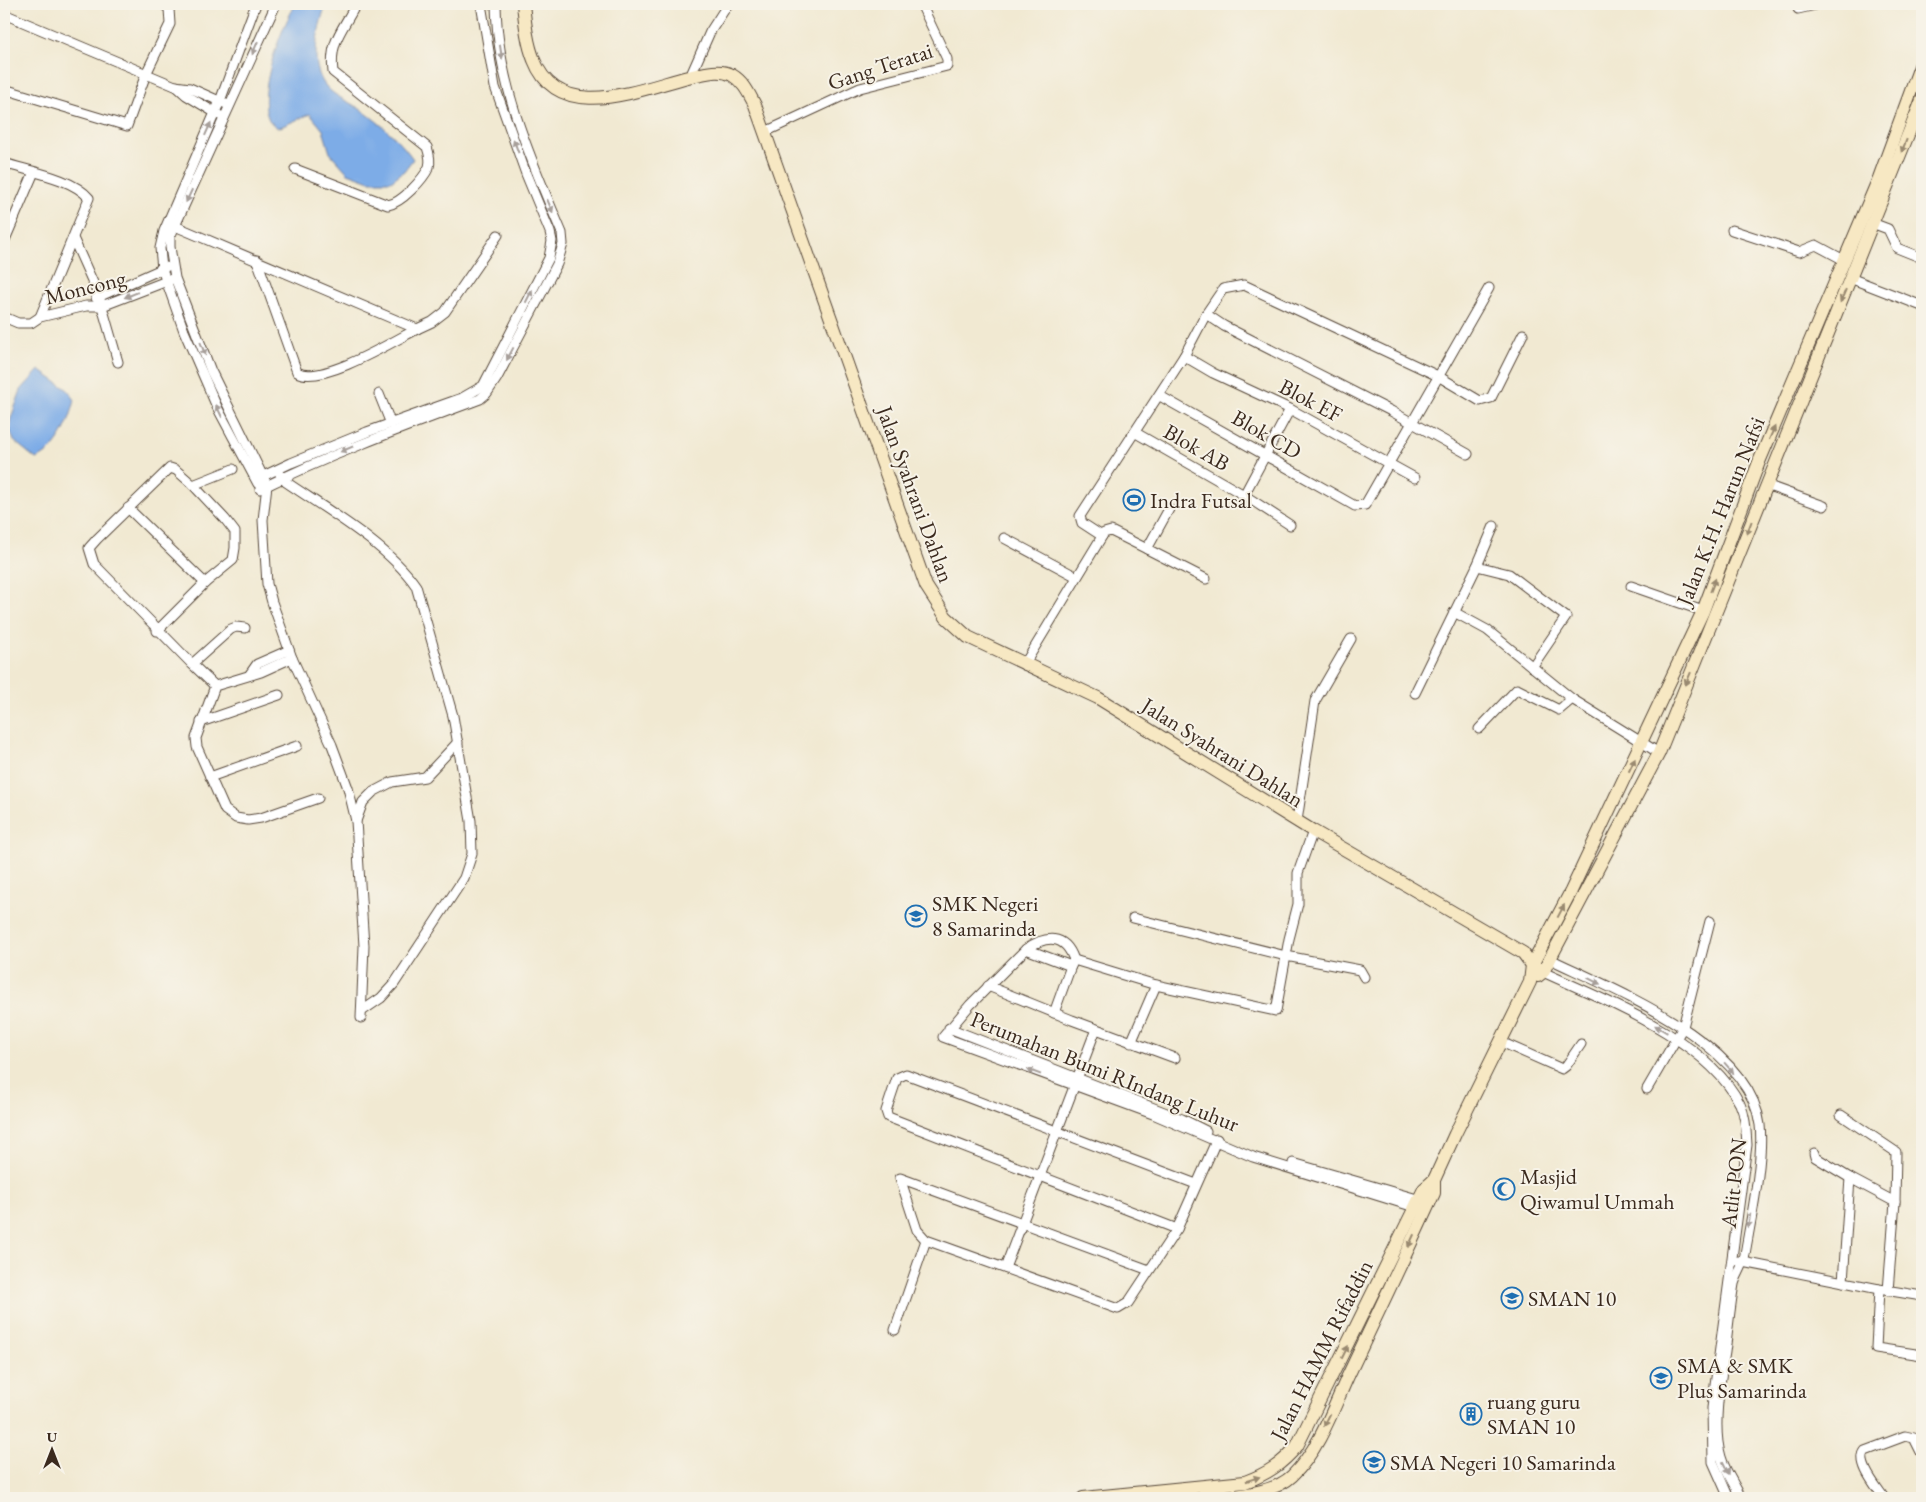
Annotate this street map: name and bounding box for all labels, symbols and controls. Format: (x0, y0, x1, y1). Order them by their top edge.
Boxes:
street label: Gang Teratai (824, 36, 936, 97)
one-way arrow (250, 41, 258, 55)
one-way arrow (497, 45, 505, 61)
one-way arrow (205, 122, 213, 136)
one-way arrow (512, 138, 520, 153)
one-way arrow (1900, 139, 1908, 154)
one-way arrow (185, 189, 193, 203)
one-way arrow (547, 199, 555, 213)
street label: Moncong (42, 263, 129, 312)
one-way arrow (525, 289, 533, 304)
one-way arrow (1838, 289, 1846, 303)
one-way arrow (123, 291, 138, 299)
one-way arrow (199, 342, 207, 357)
one-way arrow (506, 347, 514, 361)
street label: Blok EF (1274, 372, 1347, 429)
street label: Jalan Syahrani Dahlan (869, 400, 961, 587)
one-way arrow (215, 403, 223, 418)
street label: Blok CD (1227, 403, 1307, 466)
street label: Jalan K.H. Harun Nafsi (1669, 413, 1772, 612)
street label: Blok AB (1158, 417, 1235, 478)
one-way arrow (1769, 426, 1777, 440)
one-way arrow (340, 446, 354, 454)
place label: Indra Futsal (1150, 486, 1252, 515)
sports icon: Indra Futsal (1122, 488, 1146, 512)
one-way arrow (1745, 521, 1753, 536)
one-way arrow (1710, 577, 1717, 592)
one-way arrow (1684, 672, 1692, 686)
street label: Jalan Syahrani Dahlan (1135, 690, 1310, 814)
one-way arrow (1628, 758, 1636, 772)
place label: SMK Negeri 8 Samarinda (932, 889, 1038, 943)
one-way arrow (1557, 903, 1565, 918)
school or university icon: SMK Negeri 8 Samarinda (904, 904, 928, 928)
one-way arrow (1587, 977, 1601, 985)
street label: Perumahan Bumi RIndang Luhur (966, 1004, 1244, 1139)
one-way arrow (1655, 1025, 1668, 1034)
one-way arrow (1723, 1062, 1734, 1074)
one-way arrow (1027, 1067, 1041, 1075)
street label: Atlit PON (1713, 1136, 1753, 1231)
place label: Masjid Qiwamul Ummah (1520, 1162, 1675, 1216)
mosque icon: Masjid Qiwamul Ummah (1492, 1177, 1516, 1201)
one-way arrow (1745, 1213, 1753, 1229)
one-way arrow (1407, 1234, 1415, 1248)
street label: Jalan HAMM Rifaddin (1262, 1255, 1380, 1447)
place label: SMAN 10 (1528, 1284, 1617, 1313)
school or university icon: SMAN 10 (1500, 1286, 1524, 1310)
one-way arrow (1341, 1345, 1349, 1359)
place label: SMA & SMK Plus Samarinda (1677, 1351, 1807, 1405)
school or university icon: SMA & SMK Plus Samarinda (1649, 1366, 1673, 1390)
place label: ruang guru SMAN 10 (1487, 1387, 1581, 1441)
building icon: ruang guru SMAN 10 (1459, 1402, 1483, 1426)
one-way arrow (1323, 1413, 1331, 1427)
north arrow (28, 1424, 78, 1474)
text: U (47, 1428, 58, 1446)
place label: SMA Negeri 10 Samarinda (1390, 1448, 1616, 1477)
school or university icon: SMA Negeri 10 Samarinda (1362, 1450, 1386, 1474)
one-way arrow (1722, 1461, 1730, 1475)
one-way arrow (1245, 1475, 1260, 1482)

